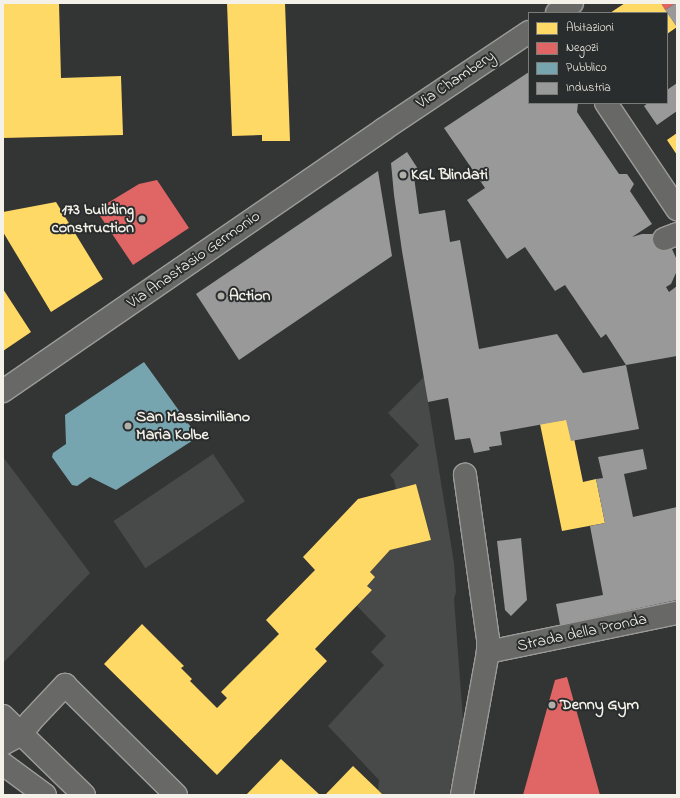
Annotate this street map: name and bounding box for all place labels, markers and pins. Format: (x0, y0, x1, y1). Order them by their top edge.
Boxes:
place label: KGL Blindati (411, 165, 488, 185)
marker: KGL Blindati (398, 170, 408, 180)
place label: 173 building construction (52, 200, 134, 238)
marker: 173 building construction (137, 214, 147, 224)
place label: Action (229, 286, 270, 306)
marker: Action (216, 291, 226, 301)
place label: San Massimiliano Maria Kolbe (136, 407, 250, 445)
marker: San Massimiliano Maria Kolbe (123, 421, 133, 431)
place label: Denny Gym (560, 695, 639, 715)
marker: Denny Gym (547, 700, 557, 710)

